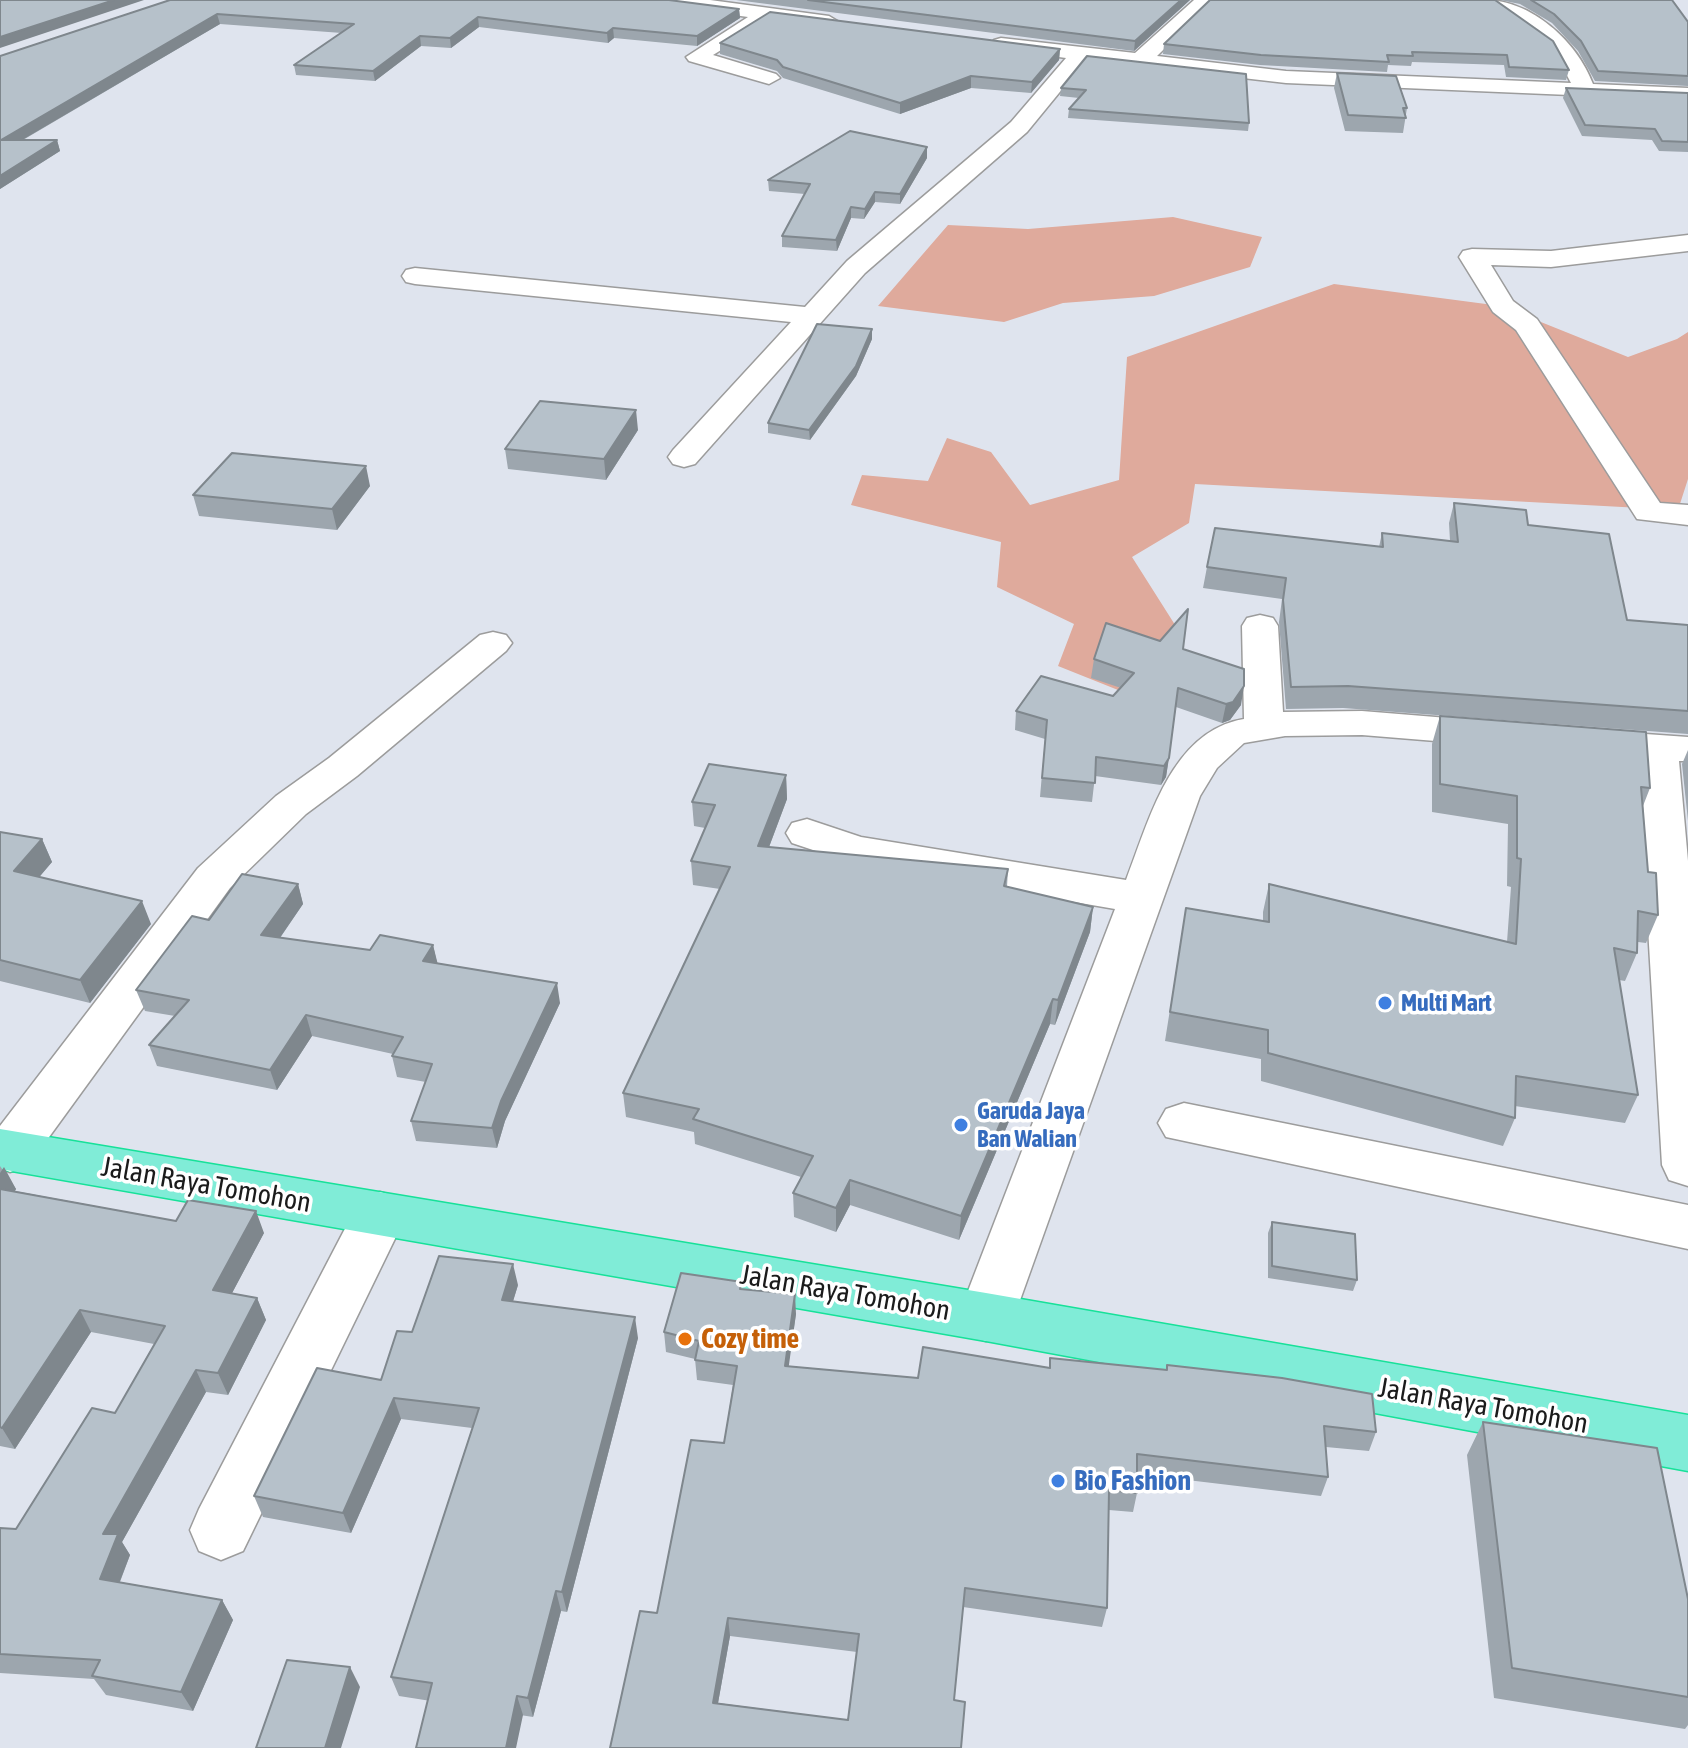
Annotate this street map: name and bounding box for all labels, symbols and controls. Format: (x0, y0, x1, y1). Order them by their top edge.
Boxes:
place label: Multi Mart (1401, 989, 1492, 1017)
marker: Multi Mart (1376, 994, 1394, 1012)
place label: Garuda Jaya Ban Walian (977, 1097, 1085, 1153)
marker: Garuda Jaya Ban Walian (952, 1116, 970, 1134)
street label: Jalan Raya Tomohon (99, 1150, 313, 1220)
street label: Jalan Raya Tomohon (738, 1258, 952, 1328)
place label: Cozy time (701, 1322, 799, 1356)
marker: Cozy time (676, 1330, 694, 1348)
street label: Jalan Raya Tomohon (1376, 1371, 1590, 1441)
place label: Bio Fashion (1074, 1464, 1191, 1498)
marker: Bio Fashion (1049, 1472, 1067, 1490)

